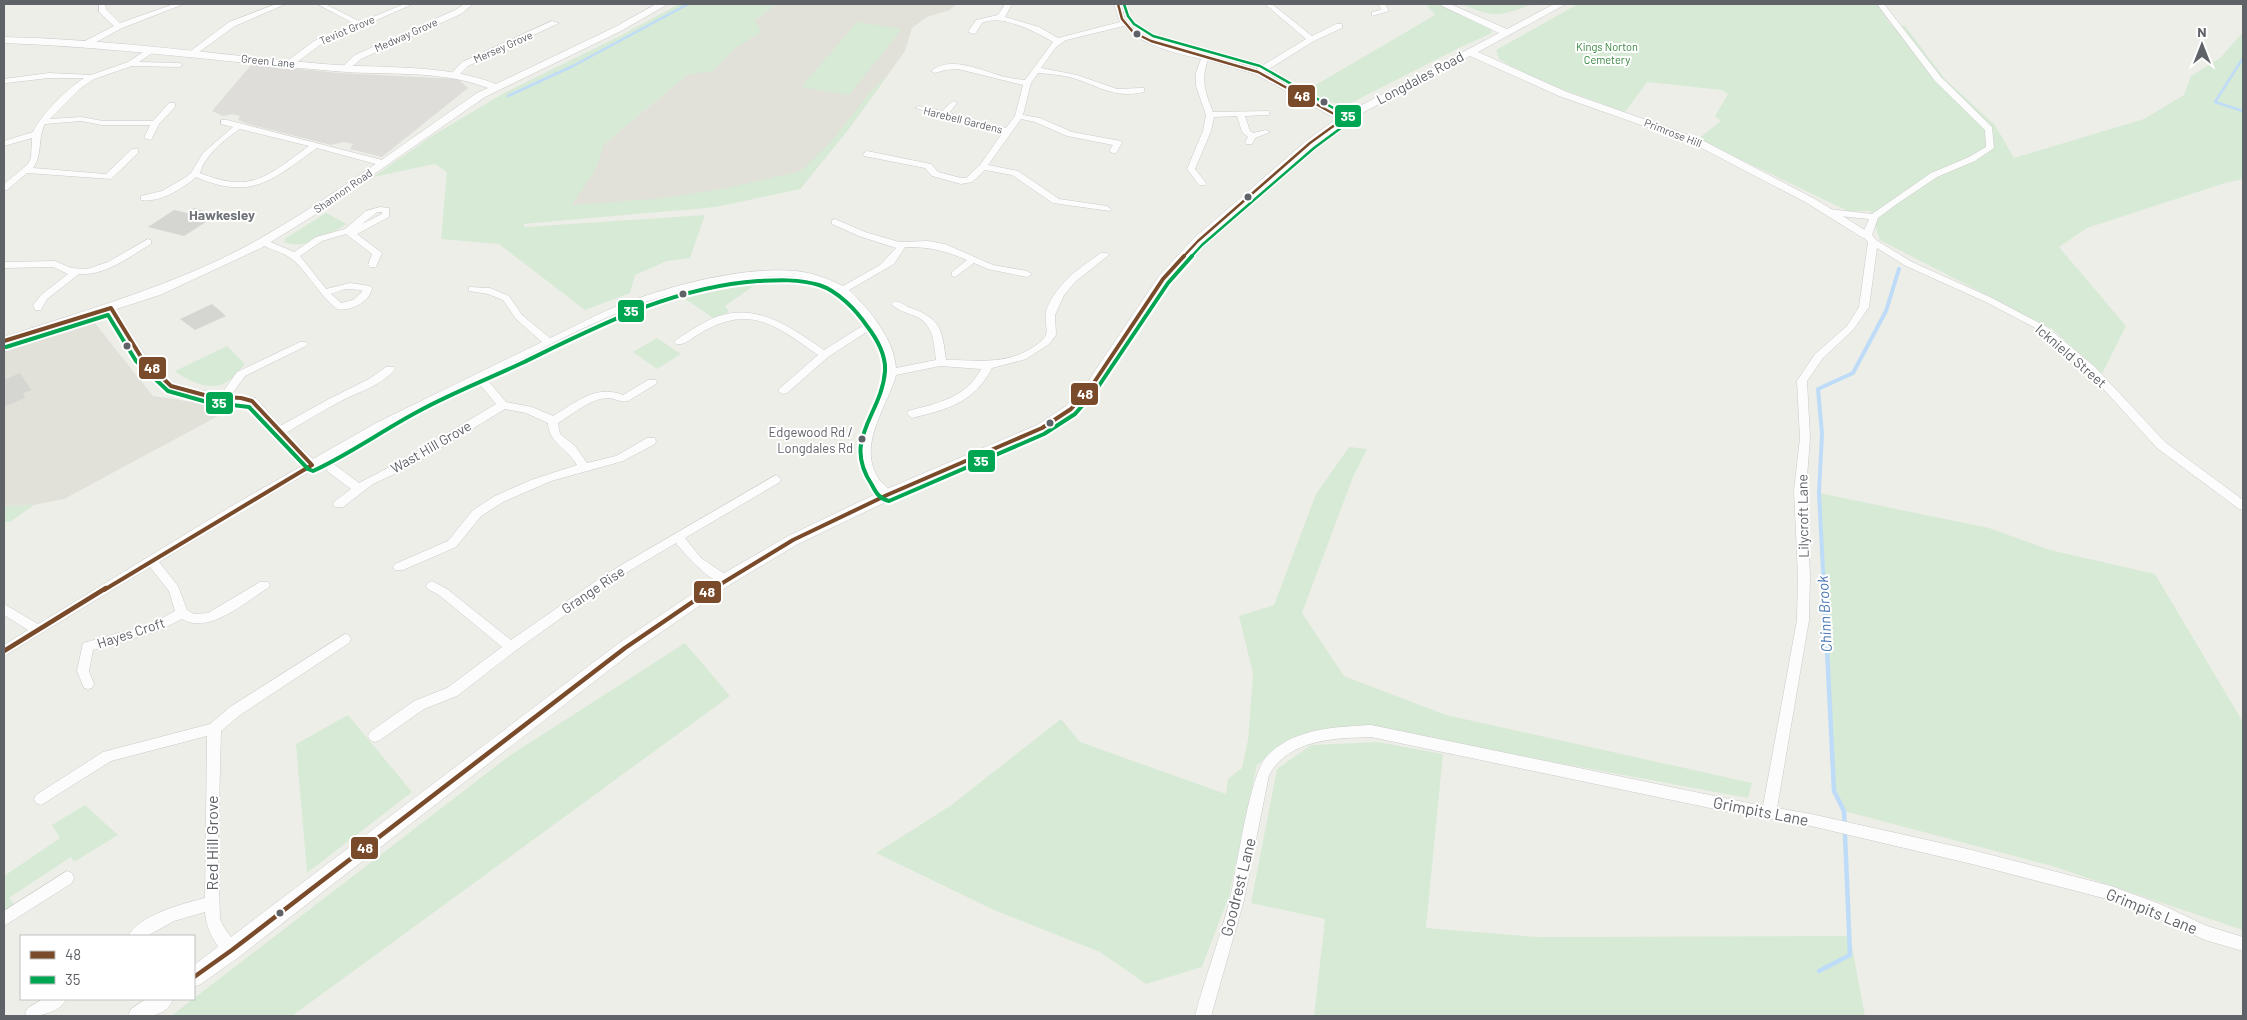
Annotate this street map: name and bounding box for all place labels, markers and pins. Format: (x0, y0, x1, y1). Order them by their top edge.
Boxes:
unlabelled marker (1132, 29, 1142, 39)
unlabelled marker (1319, 97, 1329, 107)
unlabelled marker (1243, 192, 1253, 202)
unlabelled marker (678, 289, 688, 299)
unlabelled marker (122, 341, 132, 351)
unlabelled marker (1045, 418, 1055, 428)
place label: Edgewood Rd / Longdales Rd (768, 424, 853, 456)
marker: Edgewood Rd / Longdales Rd (857, 434, 867, 444)
unlabelled marker (275, 908, 285, 918)

